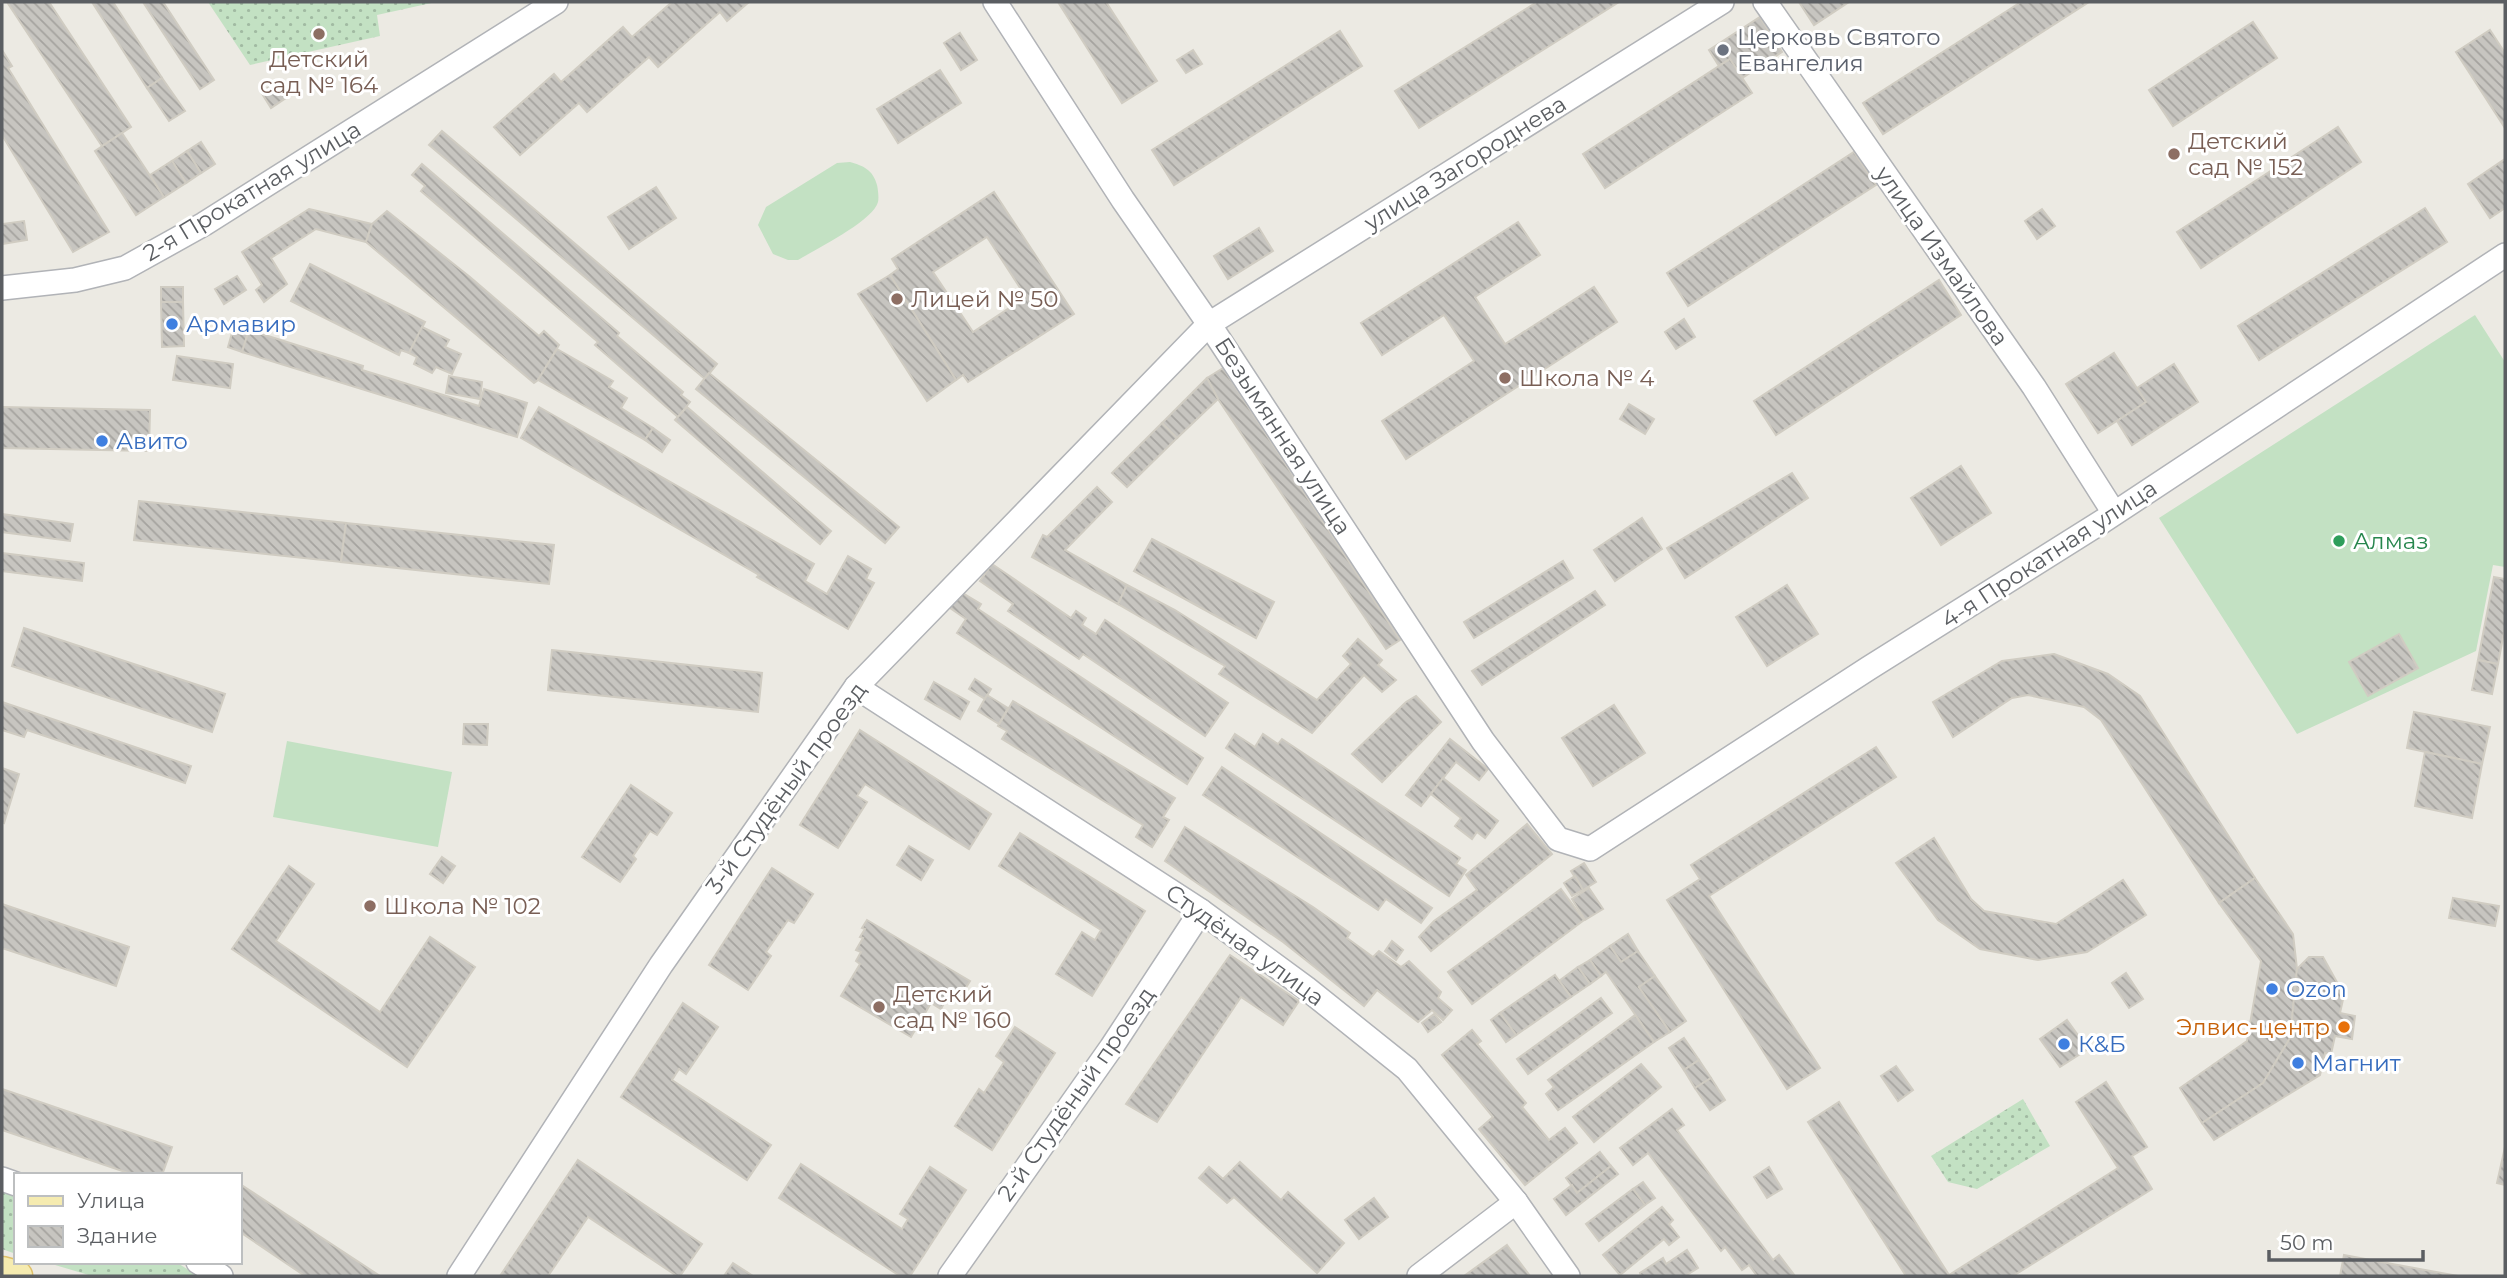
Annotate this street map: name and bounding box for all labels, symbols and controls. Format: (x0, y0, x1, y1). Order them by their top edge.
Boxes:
place label: Церковь Святого Евангелия (1737, 23, 1941, 77)
marker: Детский сад № 164 (311, 26, 327, 42)
marker: Церковь Святого Евангелия (1715, 42, 1731, 58)
place label: Детский сад № 164 (260, 45, 378, 99)
street label: улица Загороднева (1358, 89, 1571, 237)
street label: 2-я Прокатная улица (138, 115, 366, 267)
place label: Детский сад № 152 (2188, 127, 2303, 181)
marker: Детский сад № 152 (2166, 146, 2182, 162)
street label: улица Измайлова (1869, 160, 2015, 351)
place label: Лицей № 50 (911, 285, 1059, 313)
marker: Лицей № 50 (889, 291, 905, 307)
place label: Армавир (186, 310, 296, 338)
marker: Армавир (164, 316, 180, 332)
street label: Безымянная улица (1209, 332, 1357, 540)
place label: Школа № 4 (1519, 364, 1655, 392)
marker: Школа № 4 (1497, 370, 1513, 386)
place label: Авито (116, 427, 188, 455)
marker: Авито (94, 433, 110, 449)
street label: 4-я Прокатная улица (1936, 474, 2162, 634)
place label: Алмаз (2353, 527, 2429, 555)
marker: Алмаз (2331, 533, 2347, 549)
street label: 3-й Студёный проезд (700, 677, 872, 899)
street label: Студёная улица (1160, 878, 1330, 1012)
place label: Школа № 102 (384, 892, 541, 920)
marker: Школа № 102 (362, 898, 378, 914)
place label: Ozon (2286, 975, 2347, 1003)
place label: Детский сад № 160 (893, 980, 1012, 1034)
marker: Ozon (2264, 981, 2280, 997)
street label: 2-й Студёный проезд (991, 982, 1161, 1206)
marker: Детский сад № 160 (871, 999, 887, 1015)
place label: Элвис-центр (2176, 1013, 2330, 1041)
marker: Элвис-центр (2336, 1019, 2352, 1035)
place label: К&Б (2078, 1030, 2126, 1058)
marker: К&Б (2056, 1036, 2072, 1052)
place label: Магнит (2312, 1049, 2401, 1077)
marker: Магнит (2290, 1055, 2306, 1071)
legend (14, 1173, 242, 1264)
text: Улица (77, 1188, 145, 1213)
scale bar (2269, 1218, 2423, 1262)
text: Здание (77, 1223, 158, 1248)
text: 50 m (2280, 1230, 2334, 1255)

